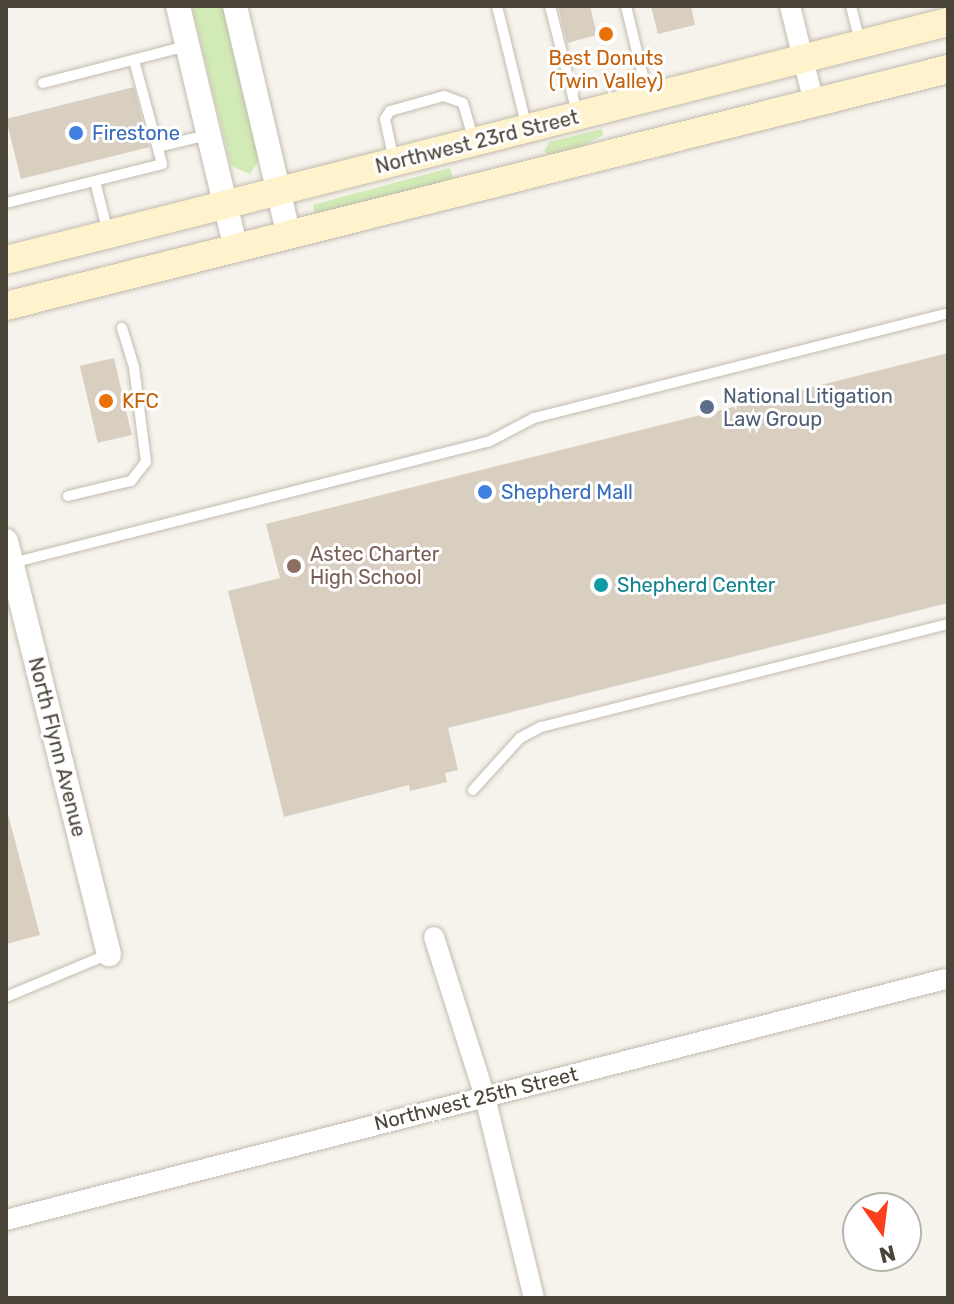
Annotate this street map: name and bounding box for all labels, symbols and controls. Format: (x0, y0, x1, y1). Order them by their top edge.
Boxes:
marker: Best Donuts (Twin Valley) (597, 25, 615, 43)
place label: Best Donuts (Twin Valley) (548, 46, 664, 93)
street label: Northwest 23rd Street (373, 105, 581, 179)
place label: Firestone (92, 121, 180, 145)
marker: Firestone (67, 124, 85, 142)
place label: National Litigation Law Group (723, 384, 893, 431)
place label: KFC (122, 389, 159, 413)
marker: KFC (97, 392, 115, 410)
marker: National Litigation Law Group (698, 398, 716, 416)
place label: Shepherd Mall (501, 480, 633, 504)
marker: Shepherd Mall (476, 483, 494, 501)
place label: Astec Charter High School (310, 542, 439, 589)
marker: Astec Charter High School (285, 557, 303, 575)
place label: Shepherd Center (617, 573, 775, 597)
marker: Shepherd Center (592, 576, 610, 594)
street label: North Flynn Avenue (23, 655, 91, 839)
street label: Northwest 25th Street (372, 1062, 580, 1136)
north arrow (842, 1192, 922, 1272)
text: N (877, 1239, 898, 1269)

